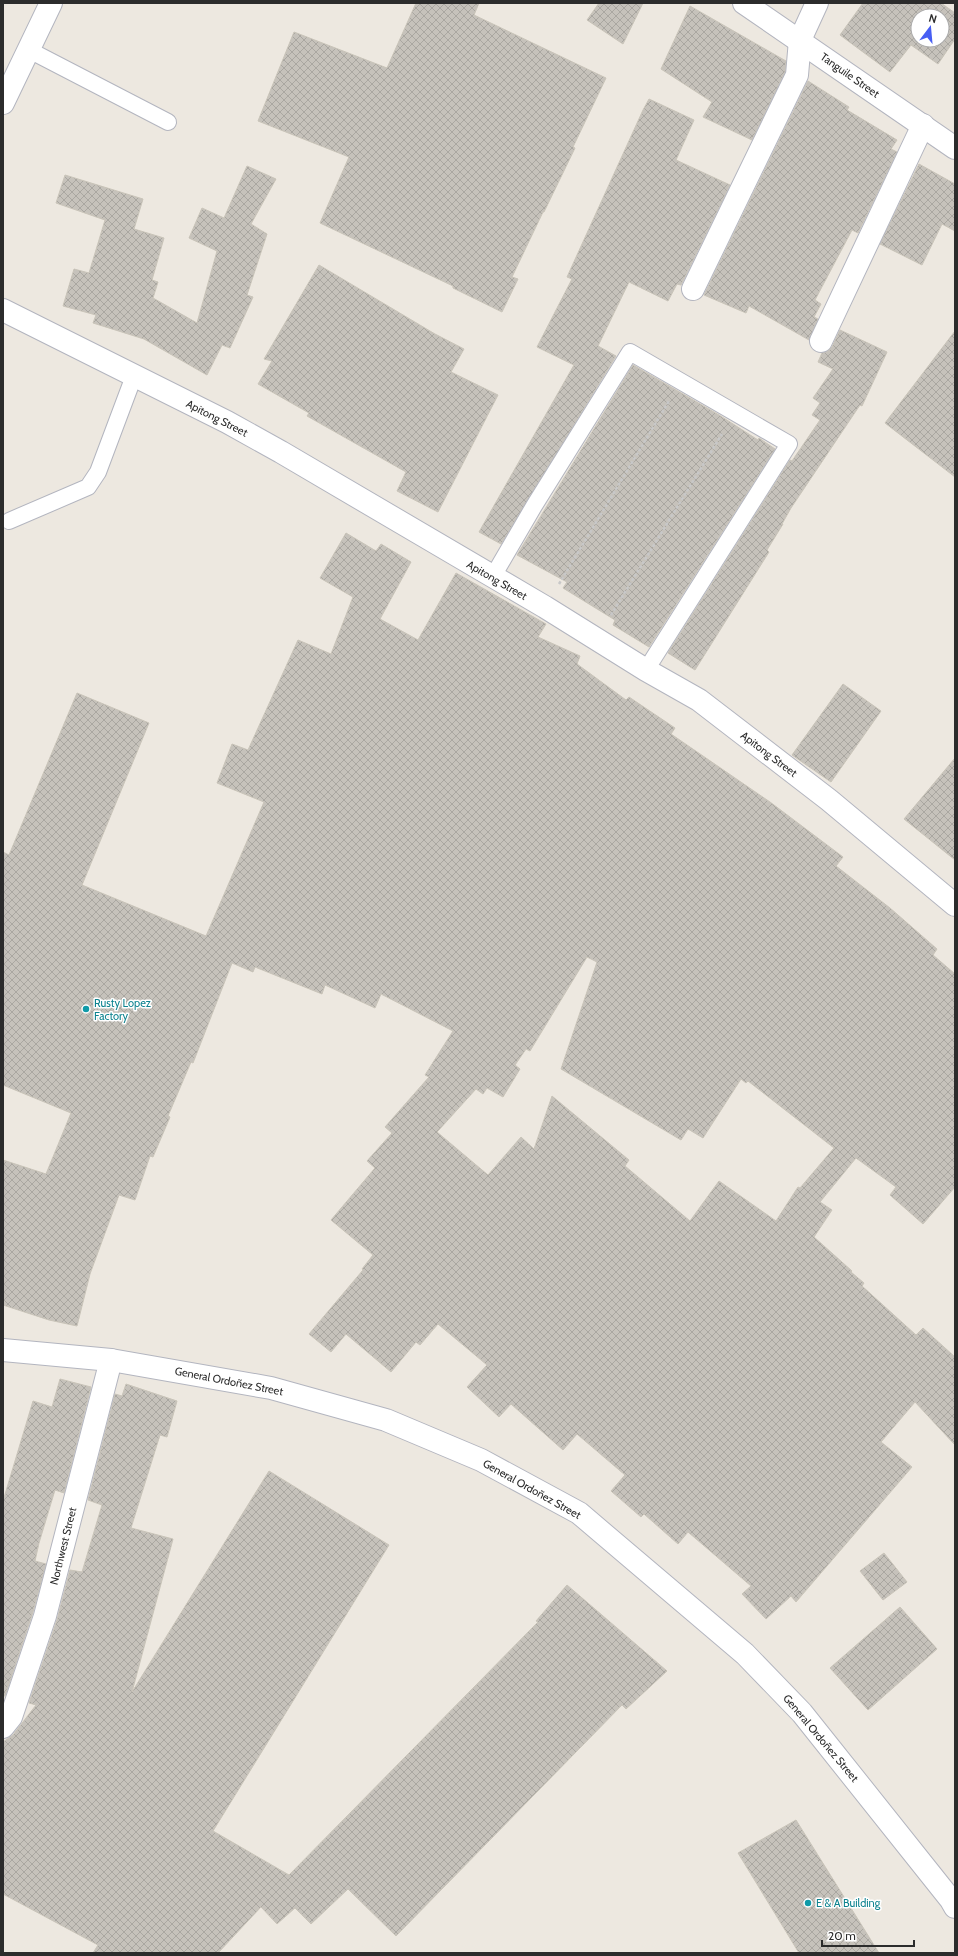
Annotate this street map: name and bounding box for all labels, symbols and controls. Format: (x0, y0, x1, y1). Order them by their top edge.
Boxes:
north arrow (910, 8, 950, 48)
text: N (927, 11, 938, 26)
street label: Tanguile Street (818, 49, 883, 101)
street label: Apitong Street (184, 396, 250, 440)
street label: Apitong Street (464, 557, 530, 603)
street label: Apitong Street (738, 728, 800, 780)
place label: Rusty Lopez Factory (94, 996, 151, 1023)
marker: Rusty Lopez Factory (81, 1004, 91, 1014)
street label: General Ordoñez Street (174, 1364, 285, 1398)
street label: General Ordoñez Street (480, 1456, 584, 1522)
street label: Northwest Street (47, 1506, 79, 1586)
street label: General Ordoñez Street (780, 1691, 862, 1785)
place label: E & A Building (816, 1896, 881, 1910)
marker: E & A Building (803, 1898, 813, 1908)
scale bar (822, 1922, 914, 1948)
text: 20 m (828, 1928, 856, 1943)

